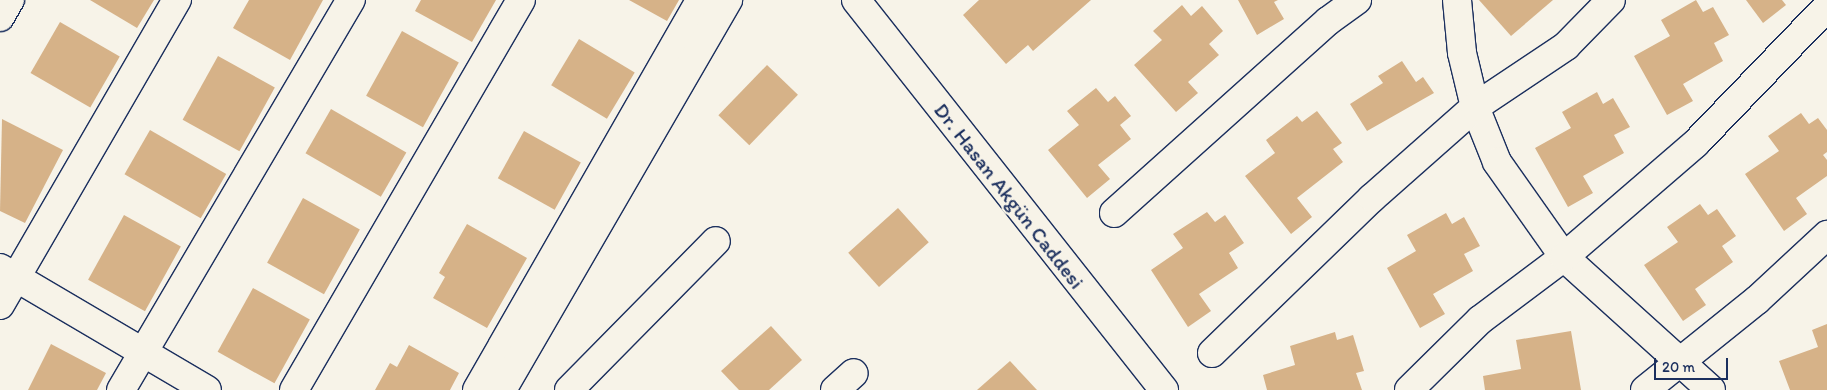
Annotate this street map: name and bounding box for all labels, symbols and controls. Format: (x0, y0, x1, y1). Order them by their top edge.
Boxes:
street label: Dr. Hasan Akgün Caddesi (929, 98, 1089, 294)
scale bar (1657, 348, 1731, 380)
text: 20 m (1662, 358, 1695, 376)

